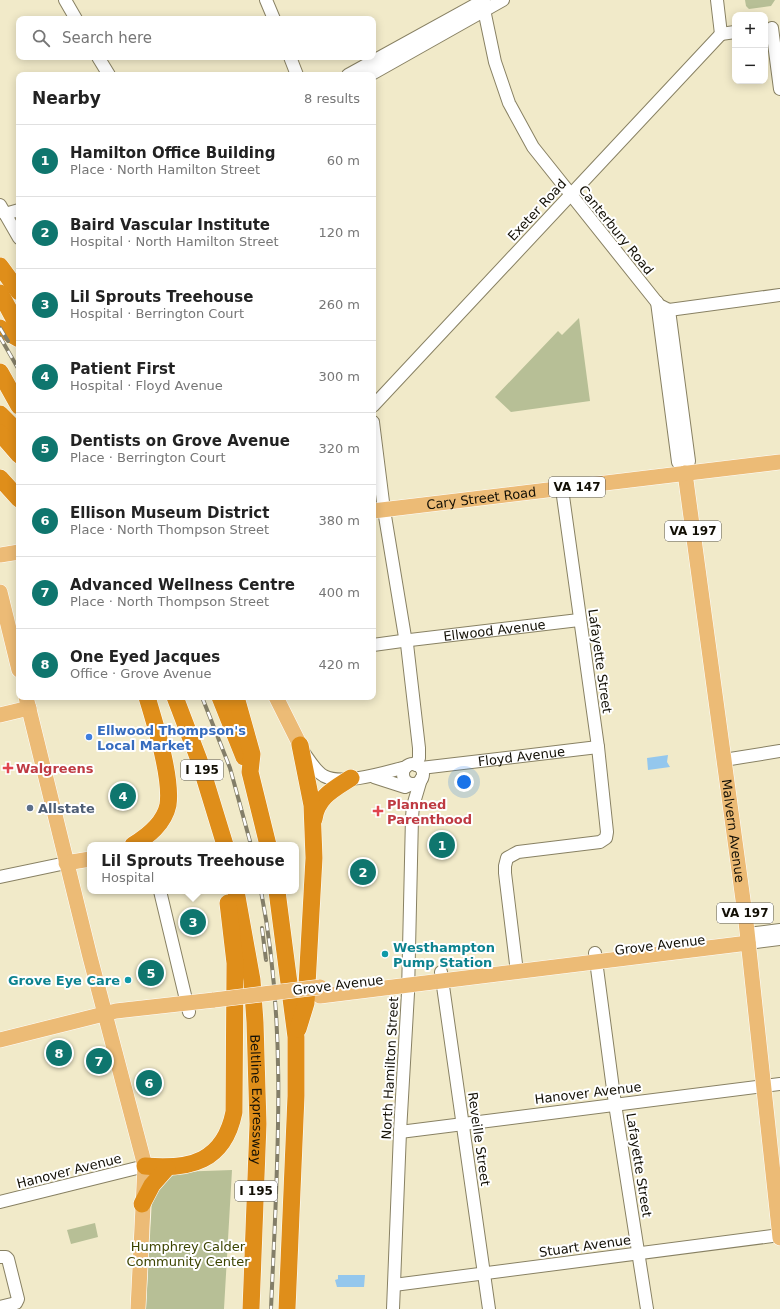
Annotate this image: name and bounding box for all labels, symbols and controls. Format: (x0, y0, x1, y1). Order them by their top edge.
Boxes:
map controls (732, 12, 768, 84)
button: + (732, 12, 768, 48)
search box (16, 16, 376, 60)
icon: search (30, 27, 52, 49)
text: Search here (62, 29, 152, 47)
button: − (732, 48, 768, 84)
text: Nearby (32, 88, 101, 108)
text: 8 results (304, 91, 360, 106)
text: Hamilton Office Building (70, 144, 275, 162)
text: 1 (40, 153, 50, 168)
text: 60 m (327, 153, 360, 168)
text: Place · North Hamilton Street (70, 162, 260, 177)
street label: Exeter Road (505, 176, 569, 244)
street label: Canterbury Road (576, 183, 656, 277)
text: Baird Vascular Institute (70, 216, 270, 234)
text: 2 (40, 225, 50, 240)
text: 120 m (318, 225, 360, 240)
text: Hospital · North Hamilton Street (70, 234, 278, 249)
text: Lil Sprouts Treehouse (70, 288, 253, 306)
text: 3 (40, 297, 50, 312)
text: 260 m (318, 297, 360, 312)
text: Hospital · Berrington Court (70, 306, 244, 321)
text: Patient First (70, 360, 175, 378)
text: 4 (40, 369, 50, 384)
text: 300 m (318, 369, 360, 384)
text: Hospital · Floyd Avenue (70, 378, 223, 393)
text: Dentists on Grove Avenue (70, 432, 290, 450)
text: 5 (40, 441, 50, 456)
text: 320 m (318, 441, 360, 456)
text: Place · Berrington Court (70, 450, 226, 465)
road number: VA 147 (549, 477, 605, 497)
street label: Cary Street Road (425, 484, 537, 512)
text: Ellison Museum District (70, 504, 269, 522)
text: 6 (40, 513, 50, 528)
text: 380 m (318, 513, 360, 528)
road number: VA 197 (665, 521, 721, 541)
text: Place · North Thompson Street (70, 522, 269, 537)
text: Advanced Wellness Centre (70, 576, 295, 594)
text: 7 (40, 585, 50, 600)
text: 400 m (318, 585, 360, 600)
text: Place · North Thompson Street (70, 594, 269, 609)
street label: Lafayette Street (585, 608, 615, 714)
street label: Ellwood Avenue (442, 617, 546, 643)
text: One Eyed Jacques (70, 648, 220, 666)
text: 8 (40, 657, 50, 672)
text: 420 m (318, 657, 360, 672)
text: Office · Grove Avenue (70, 666, 212, 681)
place label: Ellwood Thompson's Local Market (97, 723, 246, 753)
marker: Ellwood Thompson's Local Market (84, 732, 94, 742)
street label: Floyd Avenue (477, 743, 566, 769)
road number: I 195 (181, 760, 223, 780)
place label: Walgreens (16, 761, 94, 776)
marker: Walgreens (3, 763, 13, 773)
your location (454, 772, 474, 792)
street label: Malvern Avenue (719, 778, 748, 883)
pin: 4 (110, 781, 136, 811)
place label: Planned Parenthood (387, 797, 472, 827)
place label: Allstate (38, 801, 95, 816)
marker: Allstate (25, 803, 35, 813)
marker: Planned Parenthood (372, 805, 384, 817)
pin: 1 (429, 830, 455, 860)
popup (87, 842, 299, 894)
text: Lil Sprouts Treehouse (101, 852, 285, 870)
pin: 2 (350, 857, 376, 887)
text: Hospital (101, 870, 154, 885)
road number: VA 197 (717, 903, 773, 923)
pin: 3 (180, 907, 206, 937)
street label: Grove Avenue (614, 932, 706, 958)
place label: Westhampton Pump Station (393, 940, 495, 970)
marker: Westhampton Pump Station (380, 949, 390, 959)
pin: 5 (138, 958, 164, 988)
street label: Grove Avenue (292, 972, 384, 998)
place label: Grove Eye Care (8, 973, 120, 988)
marker: Grove Eye Care (123, 975, 133, 985)
street label: North Hamilton Street (379, 996, 401, 1140)
street label: Beltline Expressway (248, 1034, 266, 1165)
pin: 8 (46, 1038, 72, 1068)
pin: 7 (86, 1046, 112, 1076)
pin: 6 (136, 1068, 162, 1098)
street label: Hanover Avenue (534, 1079, 642, 1107)
street label: Reveille Street (465, 1091, 493, 1187)
street label: Lafayette Street (623, 1112, 655, 1218)
street label: Hanover Avenue (15, 1151, 123, 1191)
road number: I 195 (235, 1181, 277, 1201)
street label: Stuart Avenue (538, 1232, 632, 1260)
park label: Humphrey Calder Community Center (126, 1239, 250, 1269)

